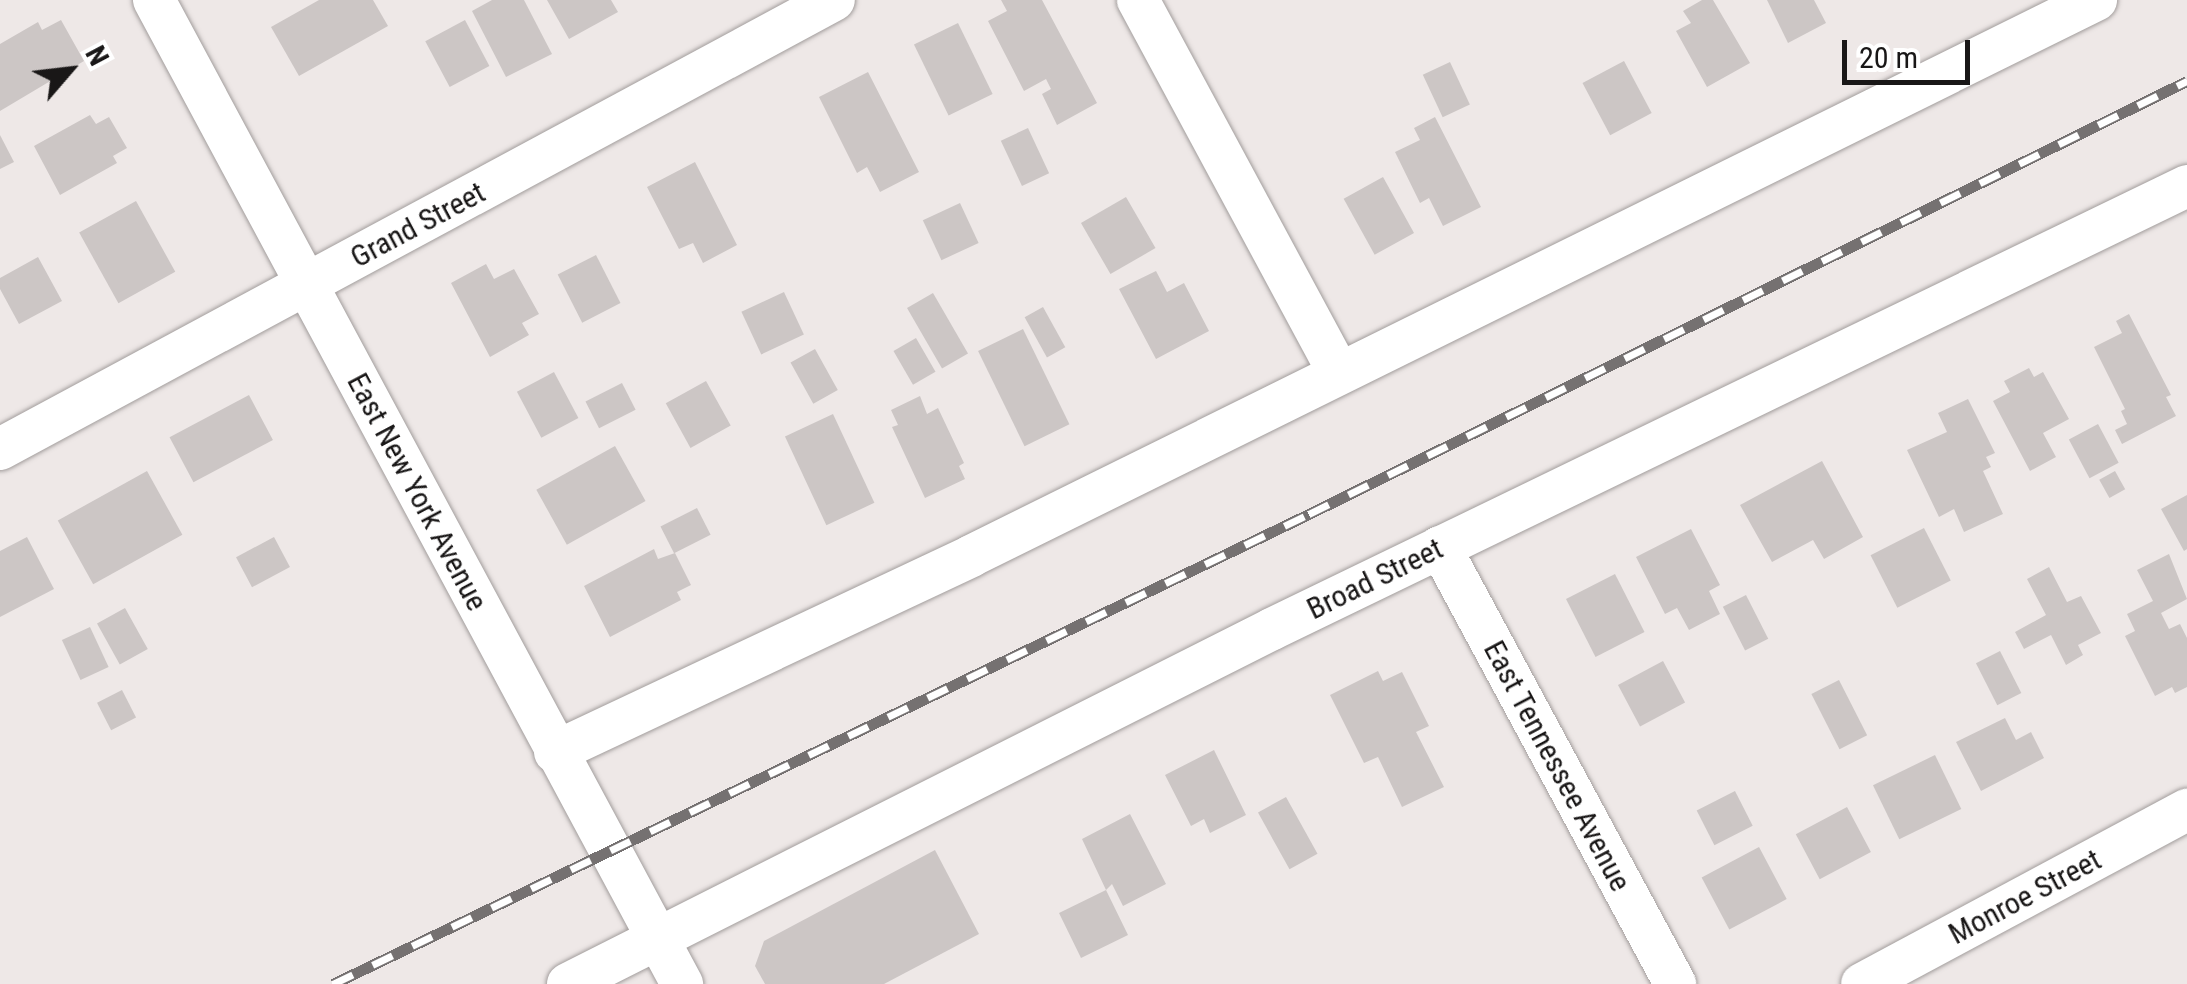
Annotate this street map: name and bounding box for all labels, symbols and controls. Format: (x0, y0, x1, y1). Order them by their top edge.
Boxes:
north arrow (20, 20, 120, 120)
scale bar (1847, 20, 1974, 82)
text: N (78, 40, 116, 71)
text: 20 m (1859, 40, 1918, 75)
street label: Grand Street (345, 175, 491, 275)
street label: East New York Avenue (339, 367, 495, 617)
street label: Broad Street (1301, 531, 1449, 627)
street label: East Tennessee Avenue (1476, 634, 1638, 898)
street label: Monroe Street (1943, 842, 2107, 952)

